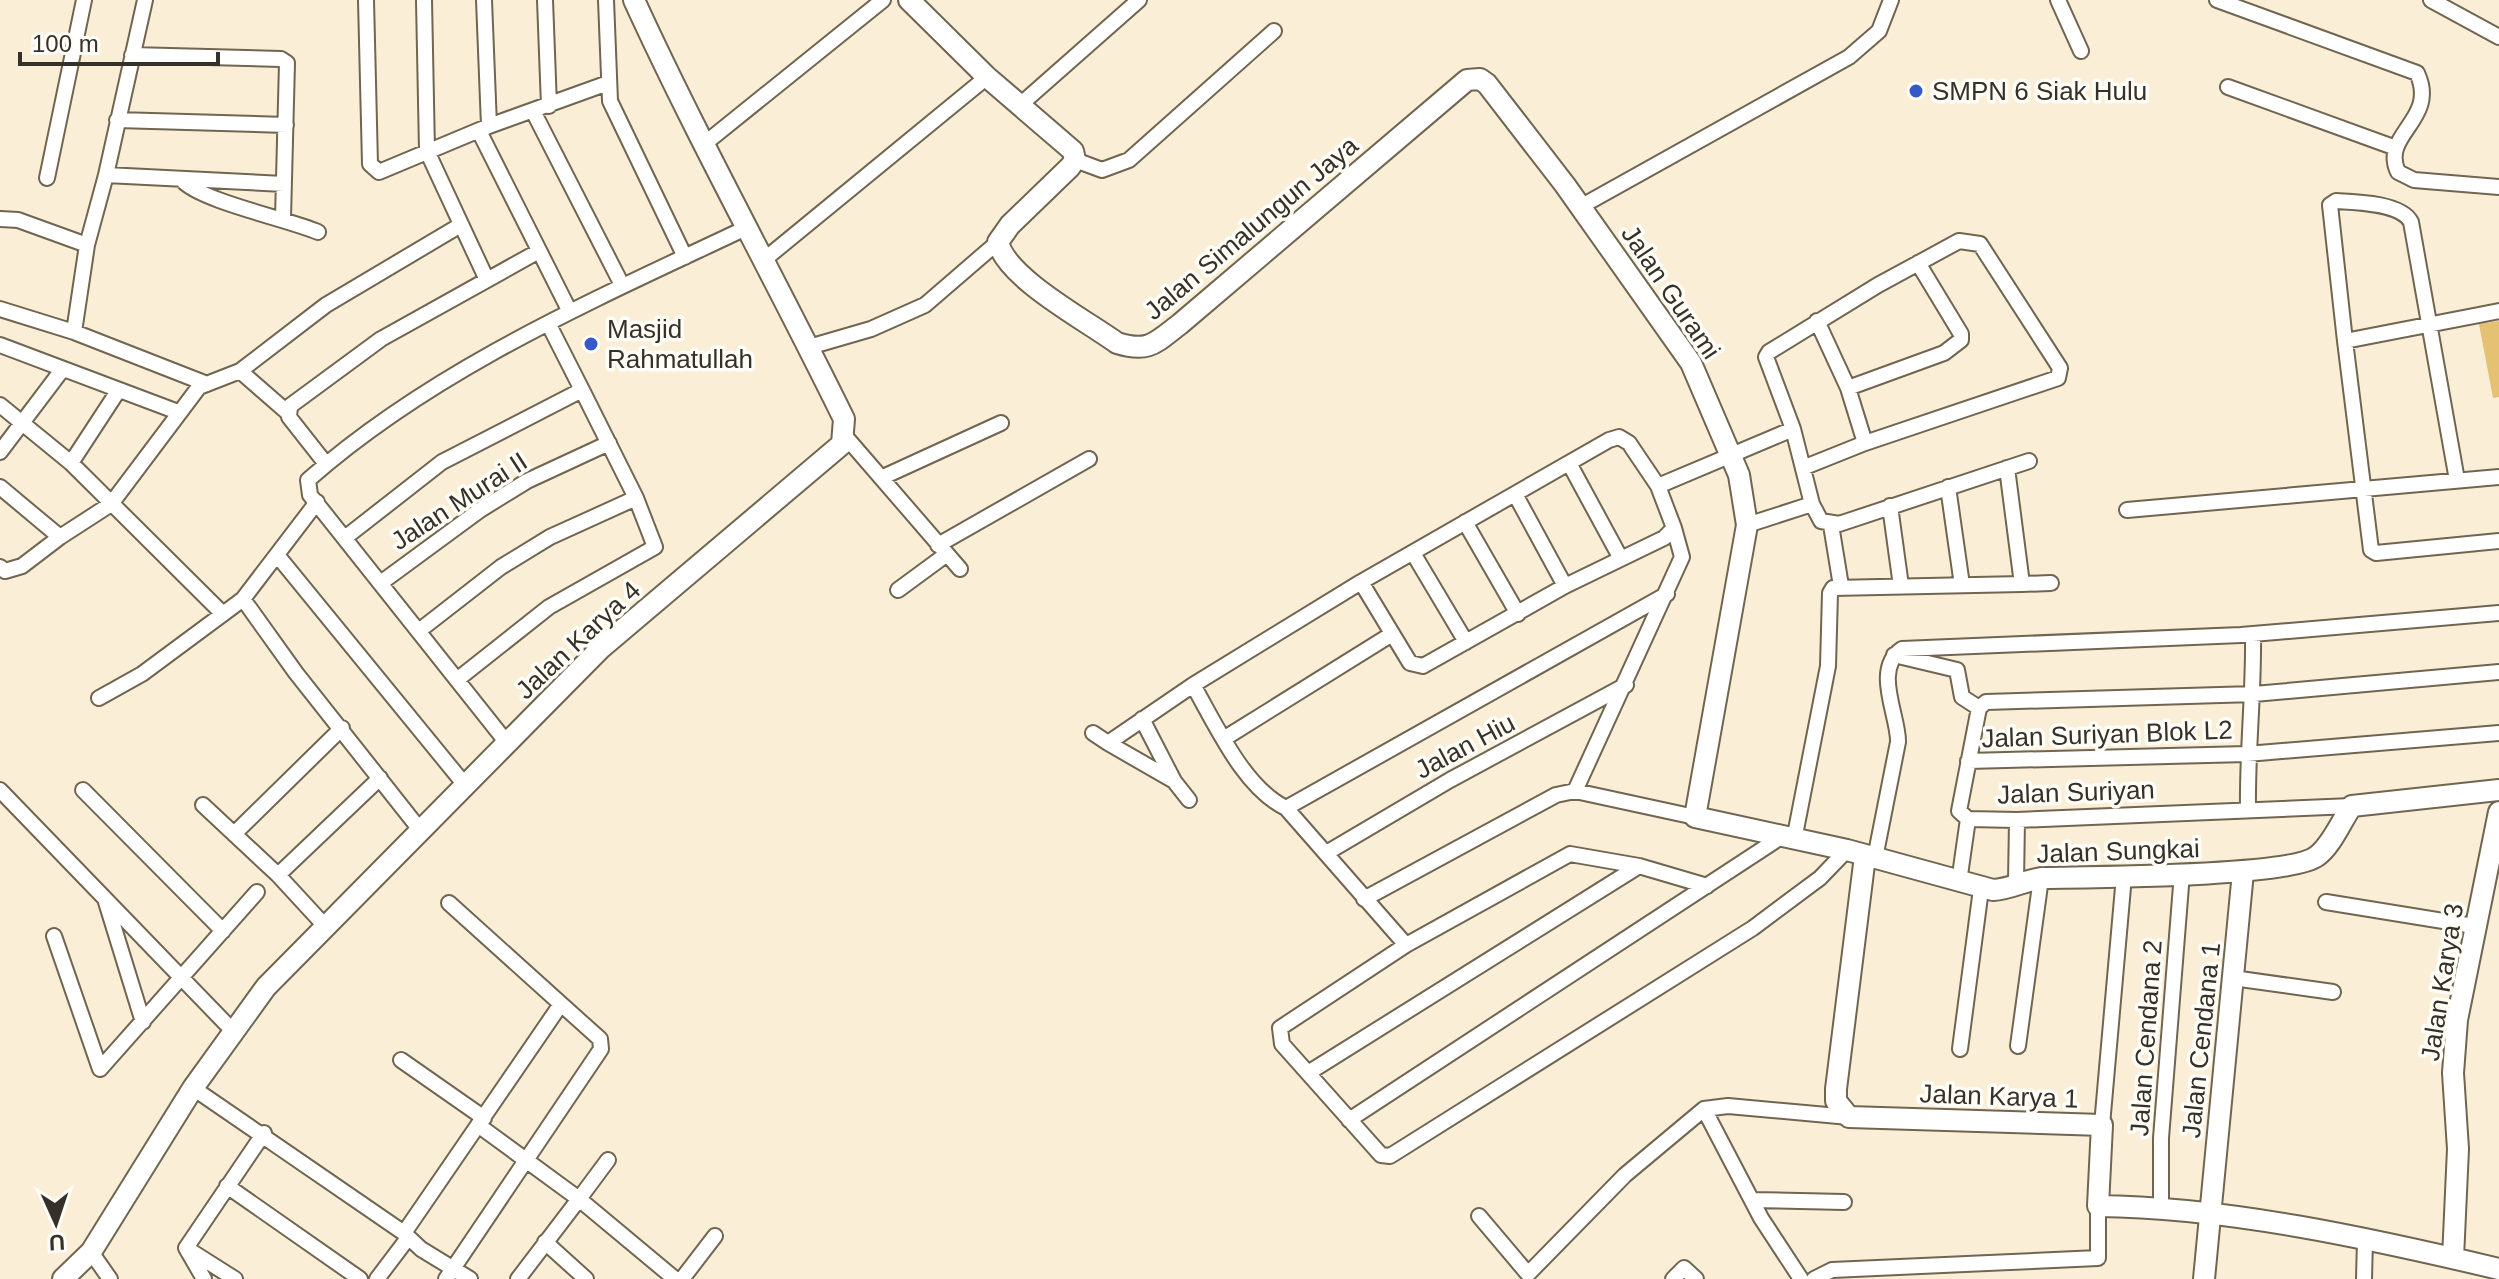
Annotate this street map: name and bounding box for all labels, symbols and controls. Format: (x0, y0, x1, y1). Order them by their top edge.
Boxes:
scale bar (20, 16, 218, 66)
text: 100 m (32, 30, 99, 57)
place label: SMPN 6 Siak Hulu (1932, 76, 2147, 106)
marker: SMPN 6 Siak Hulu (1907, 82, 1925, 100)
street label: Jalan Simalungun Jaya (1138, 130, 1364, 326)
street label: Jalan Gurami (1615, 220, 1727, 364)
place label: Masjid Rahmatullah (607, 314, 753, 374)
marker: Masjid Rahmatullah (582, 335, 600, 353)
street label: Jalan Murai II (385, 446, 533, 556)
street label: Jalan Karya 4 (510, 575, 646, 705)
street label: Jalan Hiu (1410, 707, 1520, 785)
street label: Jalan Suriyan Blok L2 (1981, 715, 2233, 753)
street label: Jalan Suriyan (1997, 774, 2155, 810)
street label: Jalan Sungkai (2036, 833, 2200, 869)
street label: Jalan Karya 3 (2415, 901, 2469, 1063)
street label: Jalan Cendana 2 (2124, 939, 2168, 1137)
street label: Jalan Cendana 1 (2176, 941, 2226, 1139)
street label: Jalan Karya 1 (1919, 1078, 2079, 1114)
north arrow (16, 1183, 96, 1263)
text: U (48, 1230, 66, 1255)

